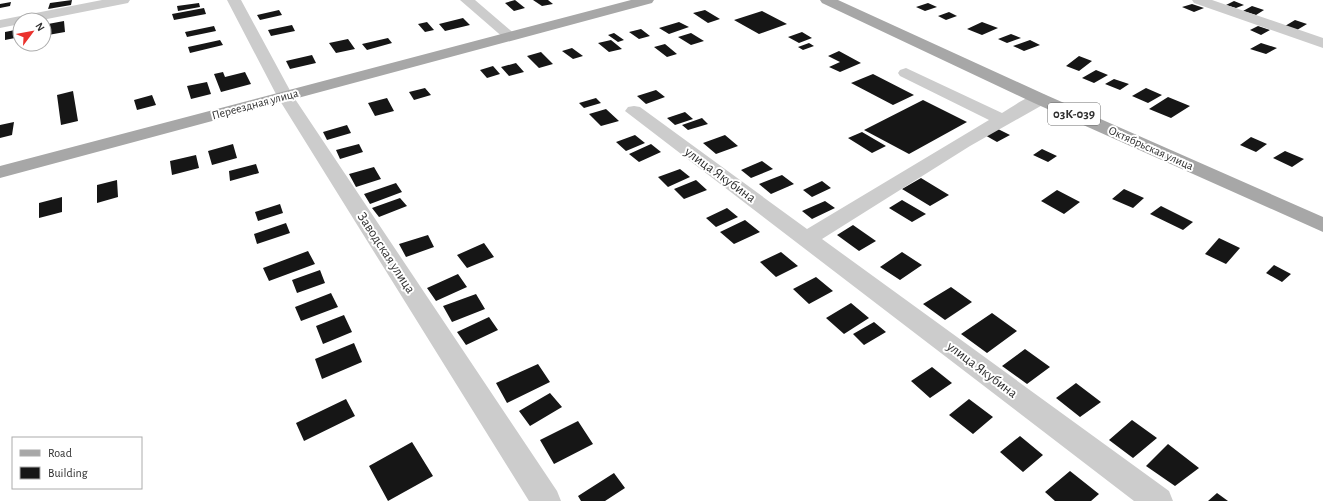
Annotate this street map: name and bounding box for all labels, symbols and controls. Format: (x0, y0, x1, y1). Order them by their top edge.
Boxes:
north arrow (12, 12, 52, 52)
text: N (33, 21, 47, 33)
street label: Переездная улица (210, 87, 300, 122)
road number: 03К-039 (1048, 103, 1100, 125)
street label: Октябрьская улица (1106, 124, 1196, 173)
street label: улица Якубина (681, 144, 759, 206)
street label: Заводская улица (355, 210, 418, 297)
street label: улица Якубина (943, 339, 1020, 401)
legend (12, 437, 142, 489)
text: Road (48, 447, 72, 459)
text: Building (48, 467, 88, 479)

